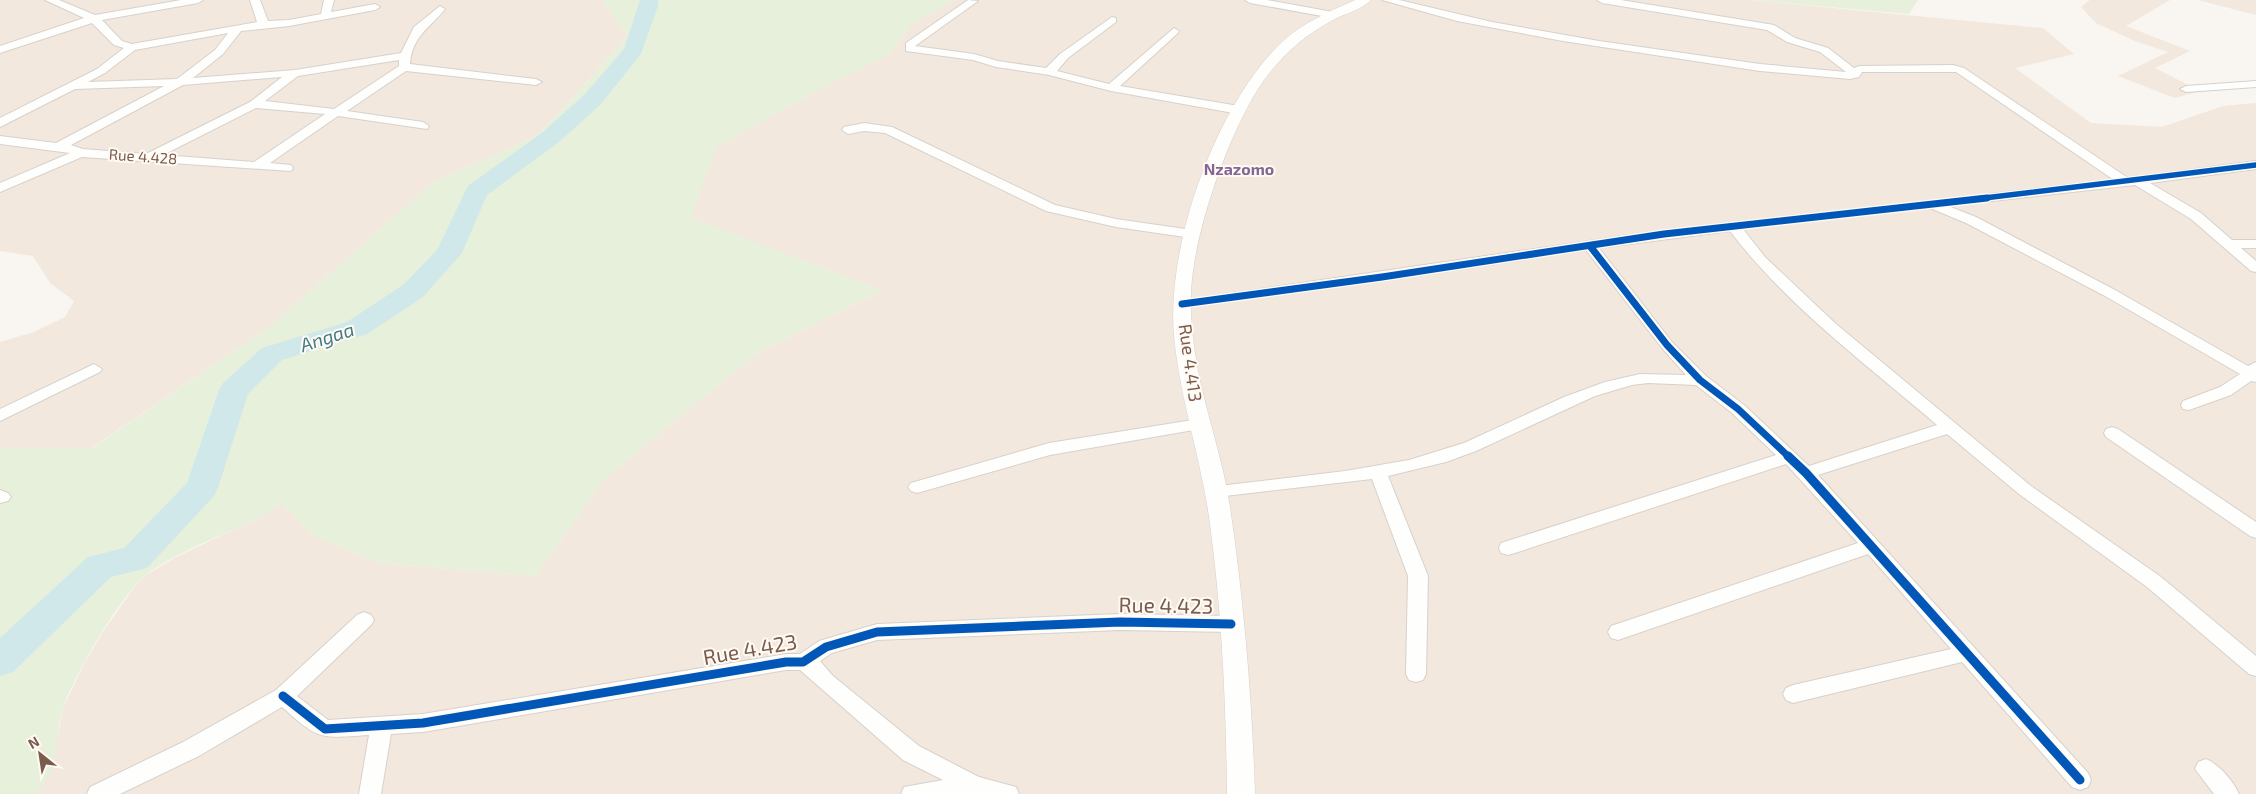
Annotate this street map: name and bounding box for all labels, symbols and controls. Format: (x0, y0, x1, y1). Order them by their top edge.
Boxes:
street label: Rue 4.428 (108, 145, 178, 167)
district label: Nzazomo (1204, 159, 1274, 178)
water label: Angaa (296, 317, 357, 356)
street label: Rue 4.413 (1175, 323, 1207, 403)
street label: Rue 4.423 (1118, 591, 1214, 618)
street label: Rue 4.423 (701, 628, 799, 669)
north arrow (15, 729, 65, 779)
text: N (25, 732, 42, 752)

